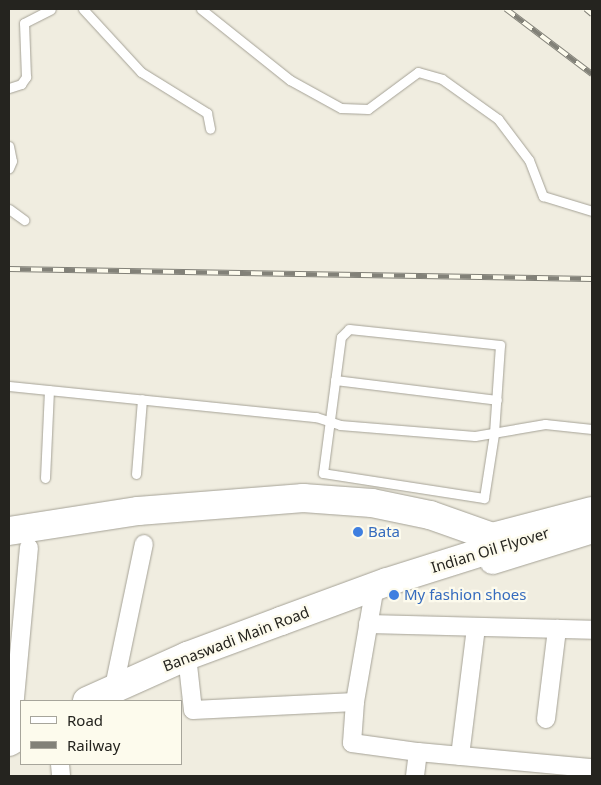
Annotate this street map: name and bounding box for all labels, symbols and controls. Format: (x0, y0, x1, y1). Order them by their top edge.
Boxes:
place label: Bata (368, 523, 400, 541)
street label: Indian Oil Flyover (429, 523, 551, 577)
marker: Bata (352, 526, 364, 538)
place label: My fashion shoes (404, 586, 526, 604)
marker: My fashion shoes (388, 589, 400, 601)
street label: Banaswadi Main Road (160, 603, 312, 675)
legend (20, 700, 182, 765)
text: Road (67, 710, 103, 730)
text: Railway (67, 735, 120, 755)

